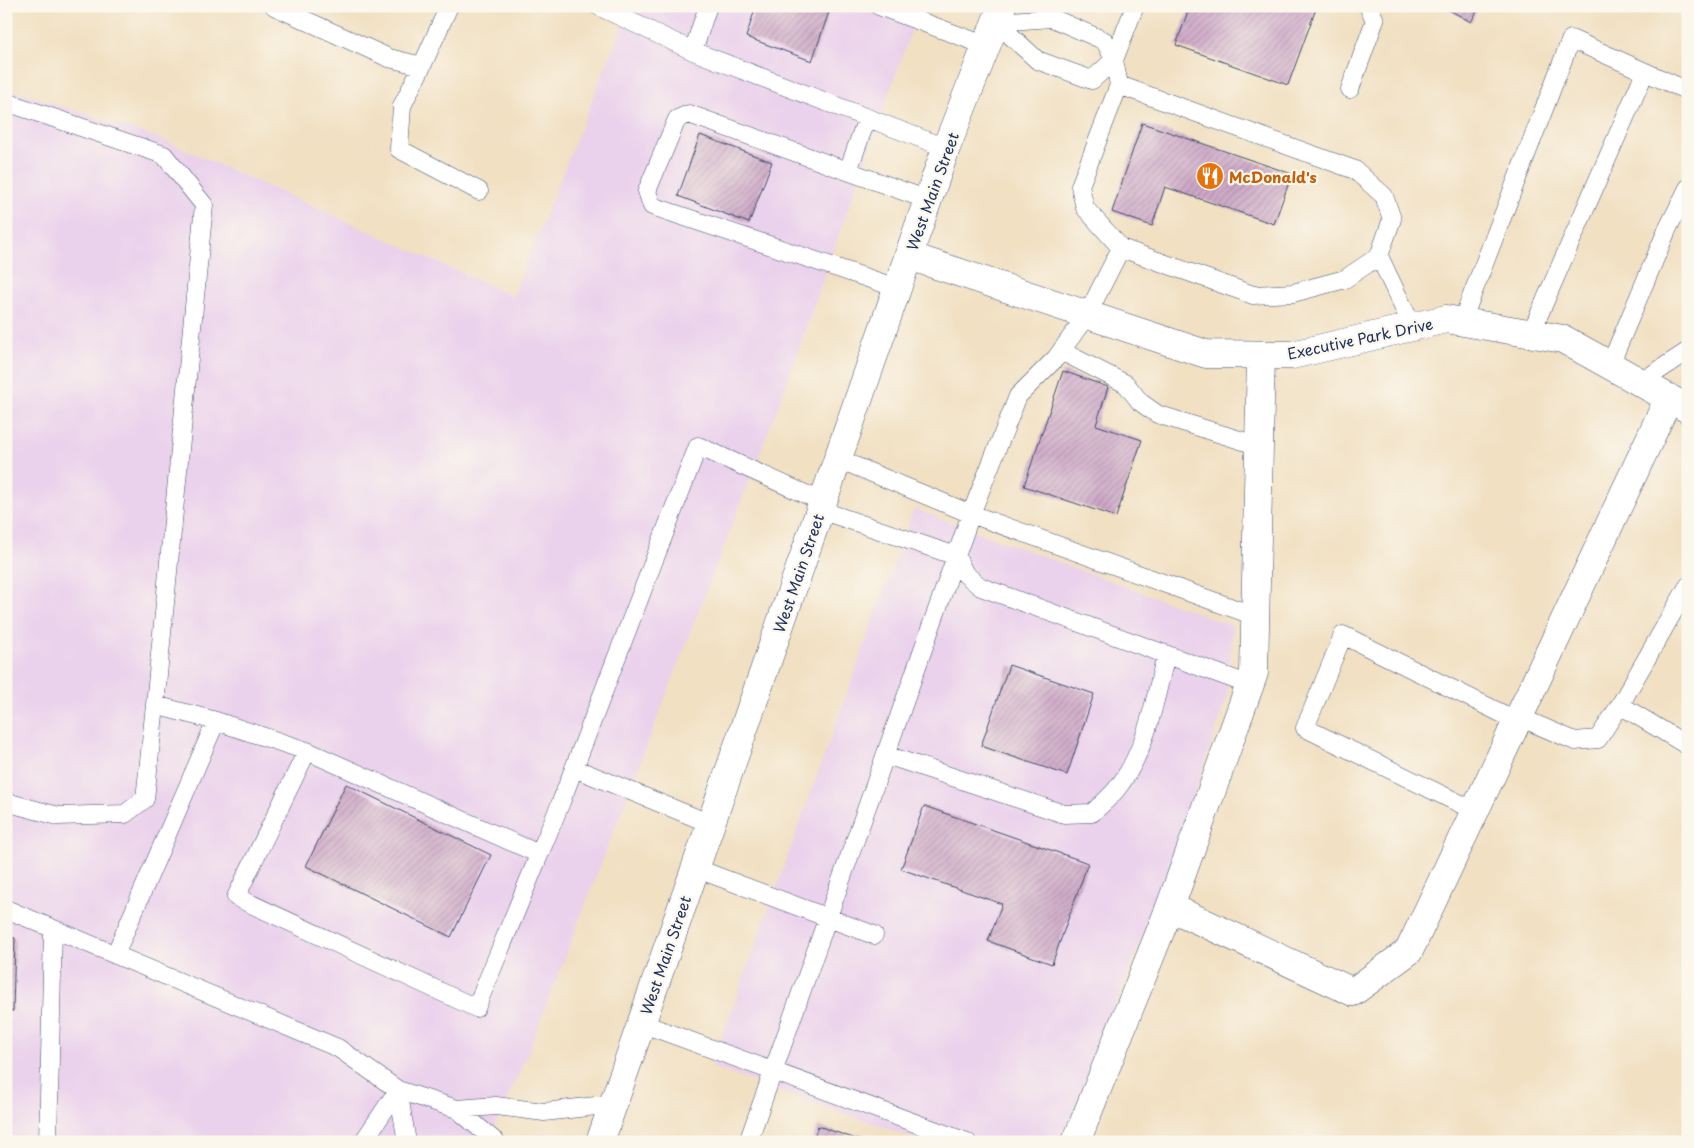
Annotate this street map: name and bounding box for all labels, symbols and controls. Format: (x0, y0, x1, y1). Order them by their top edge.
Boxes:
street label: West Main Street (900, 129, 964, 253)
restaurant icon: McDonald's (1195, 161, 1225, 191)
place label: McDonald's (1229, 165, 1317, 188)
street label: Executive Park Drive (1285, 311, 1435, 365)
street label: West Main Street (767, 510, 829, 636)
street label: West Main Street (634, 892, 696, 1018)

